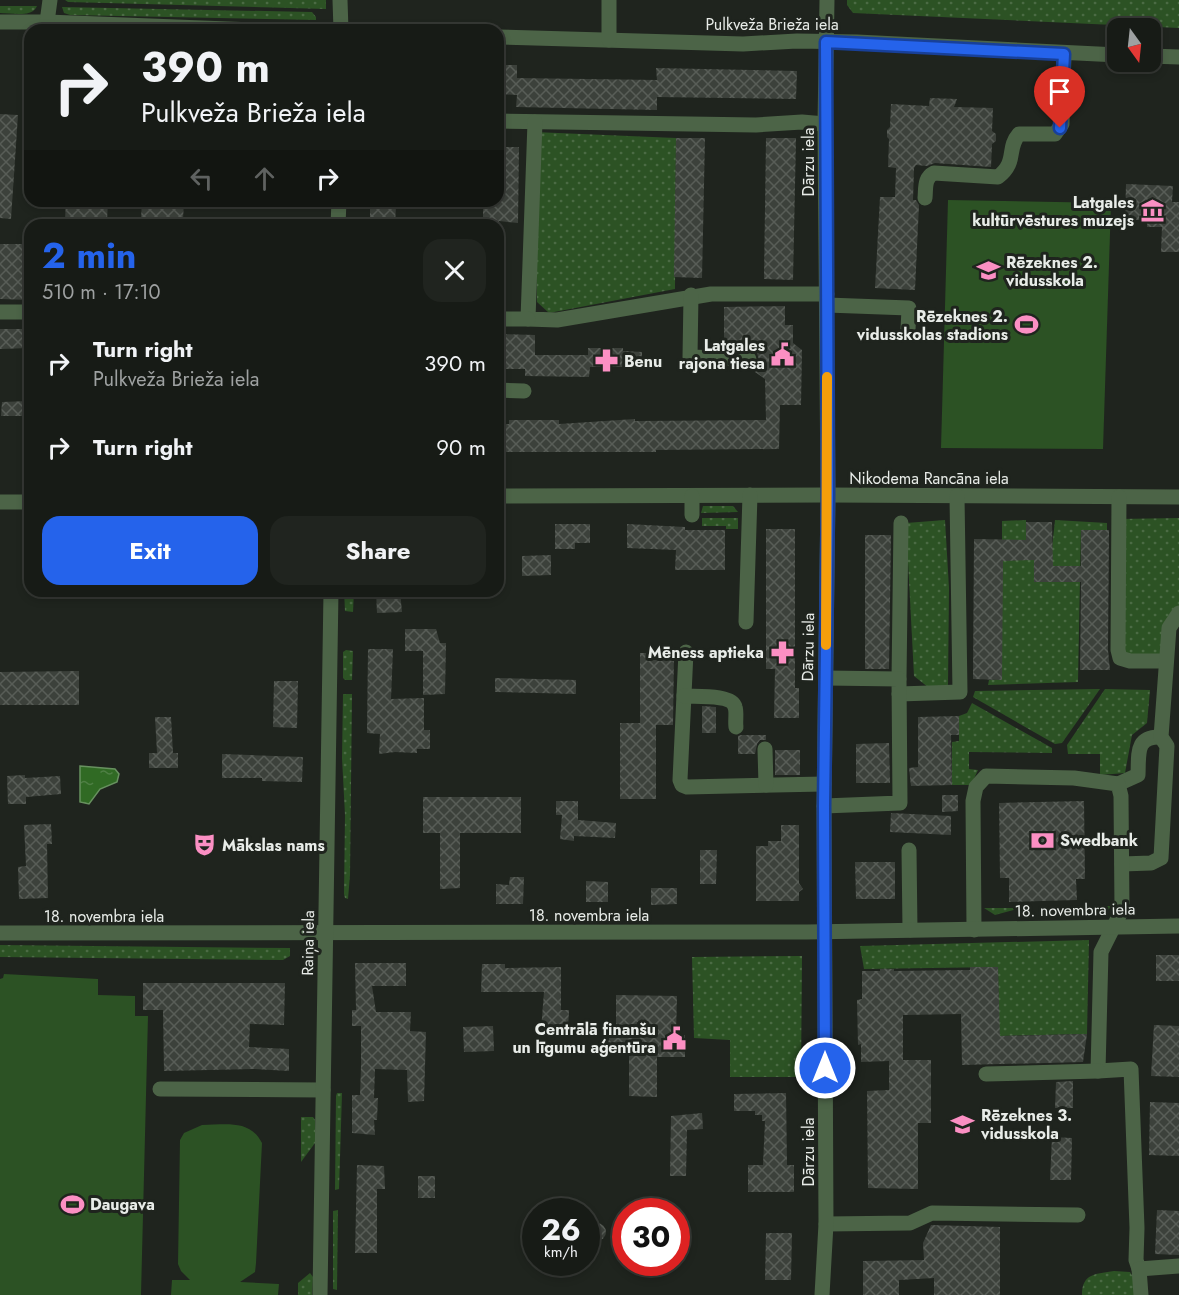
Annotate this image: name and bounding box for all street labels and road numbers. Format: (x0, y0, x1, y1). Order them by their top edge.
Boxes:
street label: Pulkveža Brieža iela (705, 13, 839, 36)
street label: Dārzu iela (797, 128, 820, 196)
street label: Nikodema Rancāna iela (849, 467, 1009, 490)
street label: Dārzu iela (796, 612, 820, 682)
street label: 18. novembra iela (1015, 897, 1135, 923)
street label: 18. novembra iela (529, 904, 649, 927)
street label: 18. novembra iela (44, 905, 164, 928)
street label: Raiņa iela (296, 910, 320, 976)
street label: Dārzu iela (797, 1118, 820, 1186)

